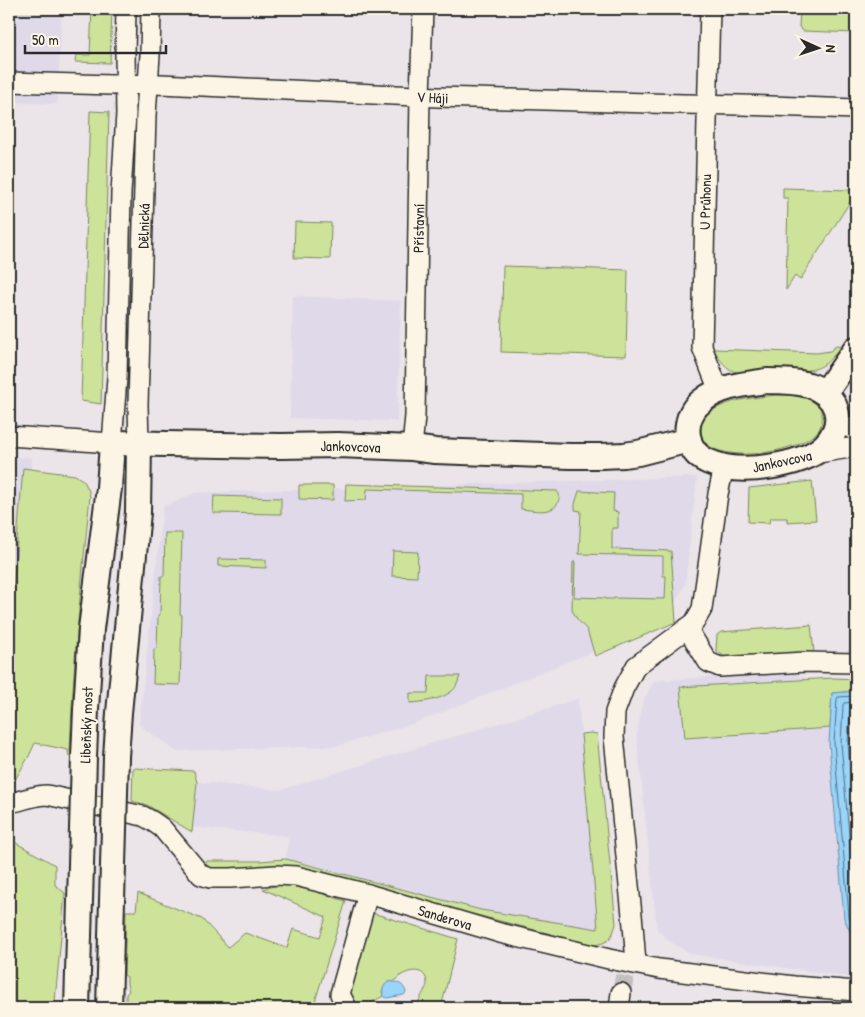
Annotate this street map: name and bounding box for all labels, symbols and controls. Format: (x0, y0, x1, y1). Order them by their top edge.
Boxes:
scale bar (25, 22, 166, 54)
north arrow (792, 22, 842, 72)
text: 50 m (32, 29, 59, 50)
text: N (822, 44, 841, 53)
street label: V Háji (416, 86, 449, 108)
street label: U Průhonu (694, 174, 716, 230)
street label: Dělnická (132, 203, 154, 249)
street label: Přístavní (407, 203, 429, 253)
street label: Jankovcova (320, 434, 381, 457)
street label: Jankovcova (750, 444, 814, 478)
street label: Libeňský most (74, 685, 98, 764)
street label: Sanderova (416, 899, 475, 935)

